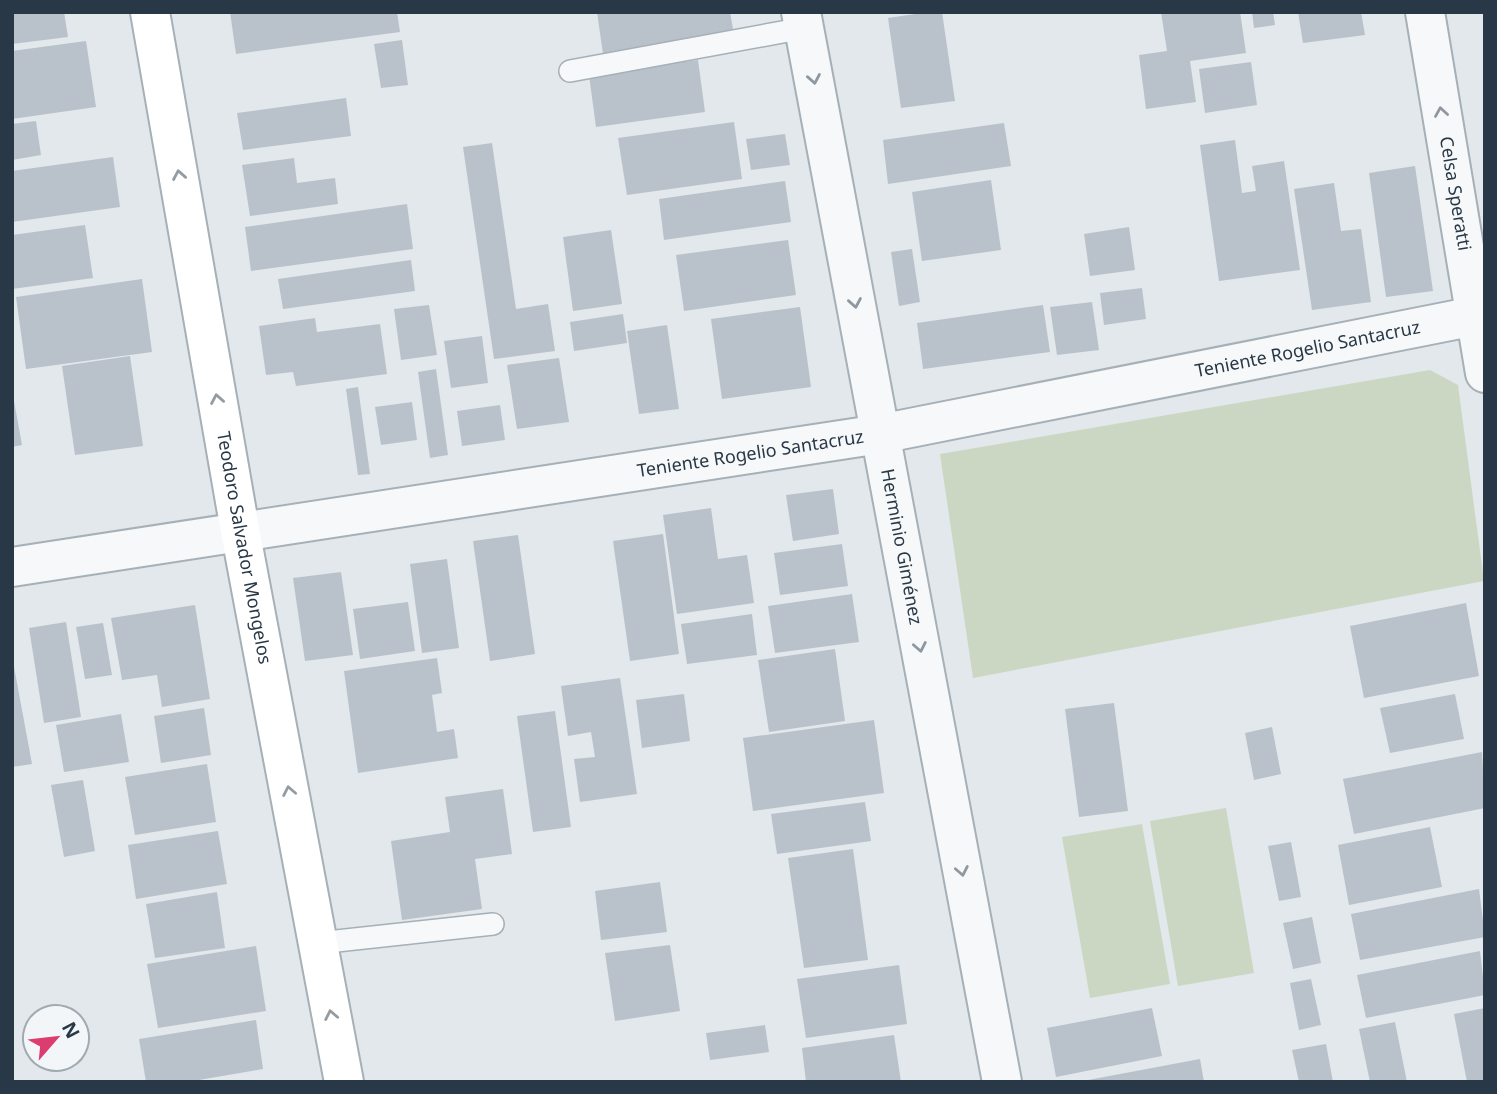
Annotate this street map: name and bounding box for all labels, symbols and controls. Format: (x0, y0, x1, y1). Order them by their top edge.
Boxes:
one-way arrow (805, 73, 820, 85)
one-way arrow (1434, 106, 1449, 118)
street label: Celsa Speratti (1435, 134, 1477, 252)
one-way arrow (172, 169, 187, 181)
one-way arrow (847, 297, 862, 309)
street label: Teniente Rogelio Santacruz (1193, 314, 1422, 382)
one-way arrow (210, 393, 225, 405)
street label: Teniente Rogelio Santacruz (635, 424, 865, 482)
street label: Teodoro Salvador Mongelos (212, 429, 278, 666)
street label: Herminio Giménez (876, 467, 929, 626)
one-way arrow (912, 641, 927, 653)
one-way arrow (283, 785, 298, 797)
one-way arrow (954, 864, 969, 876)
north arrow (21, 1003, 91, 1073)
one-way arrow (325, 1009, 340, 1021)
text: N (56, 1017, 86, 1043)

